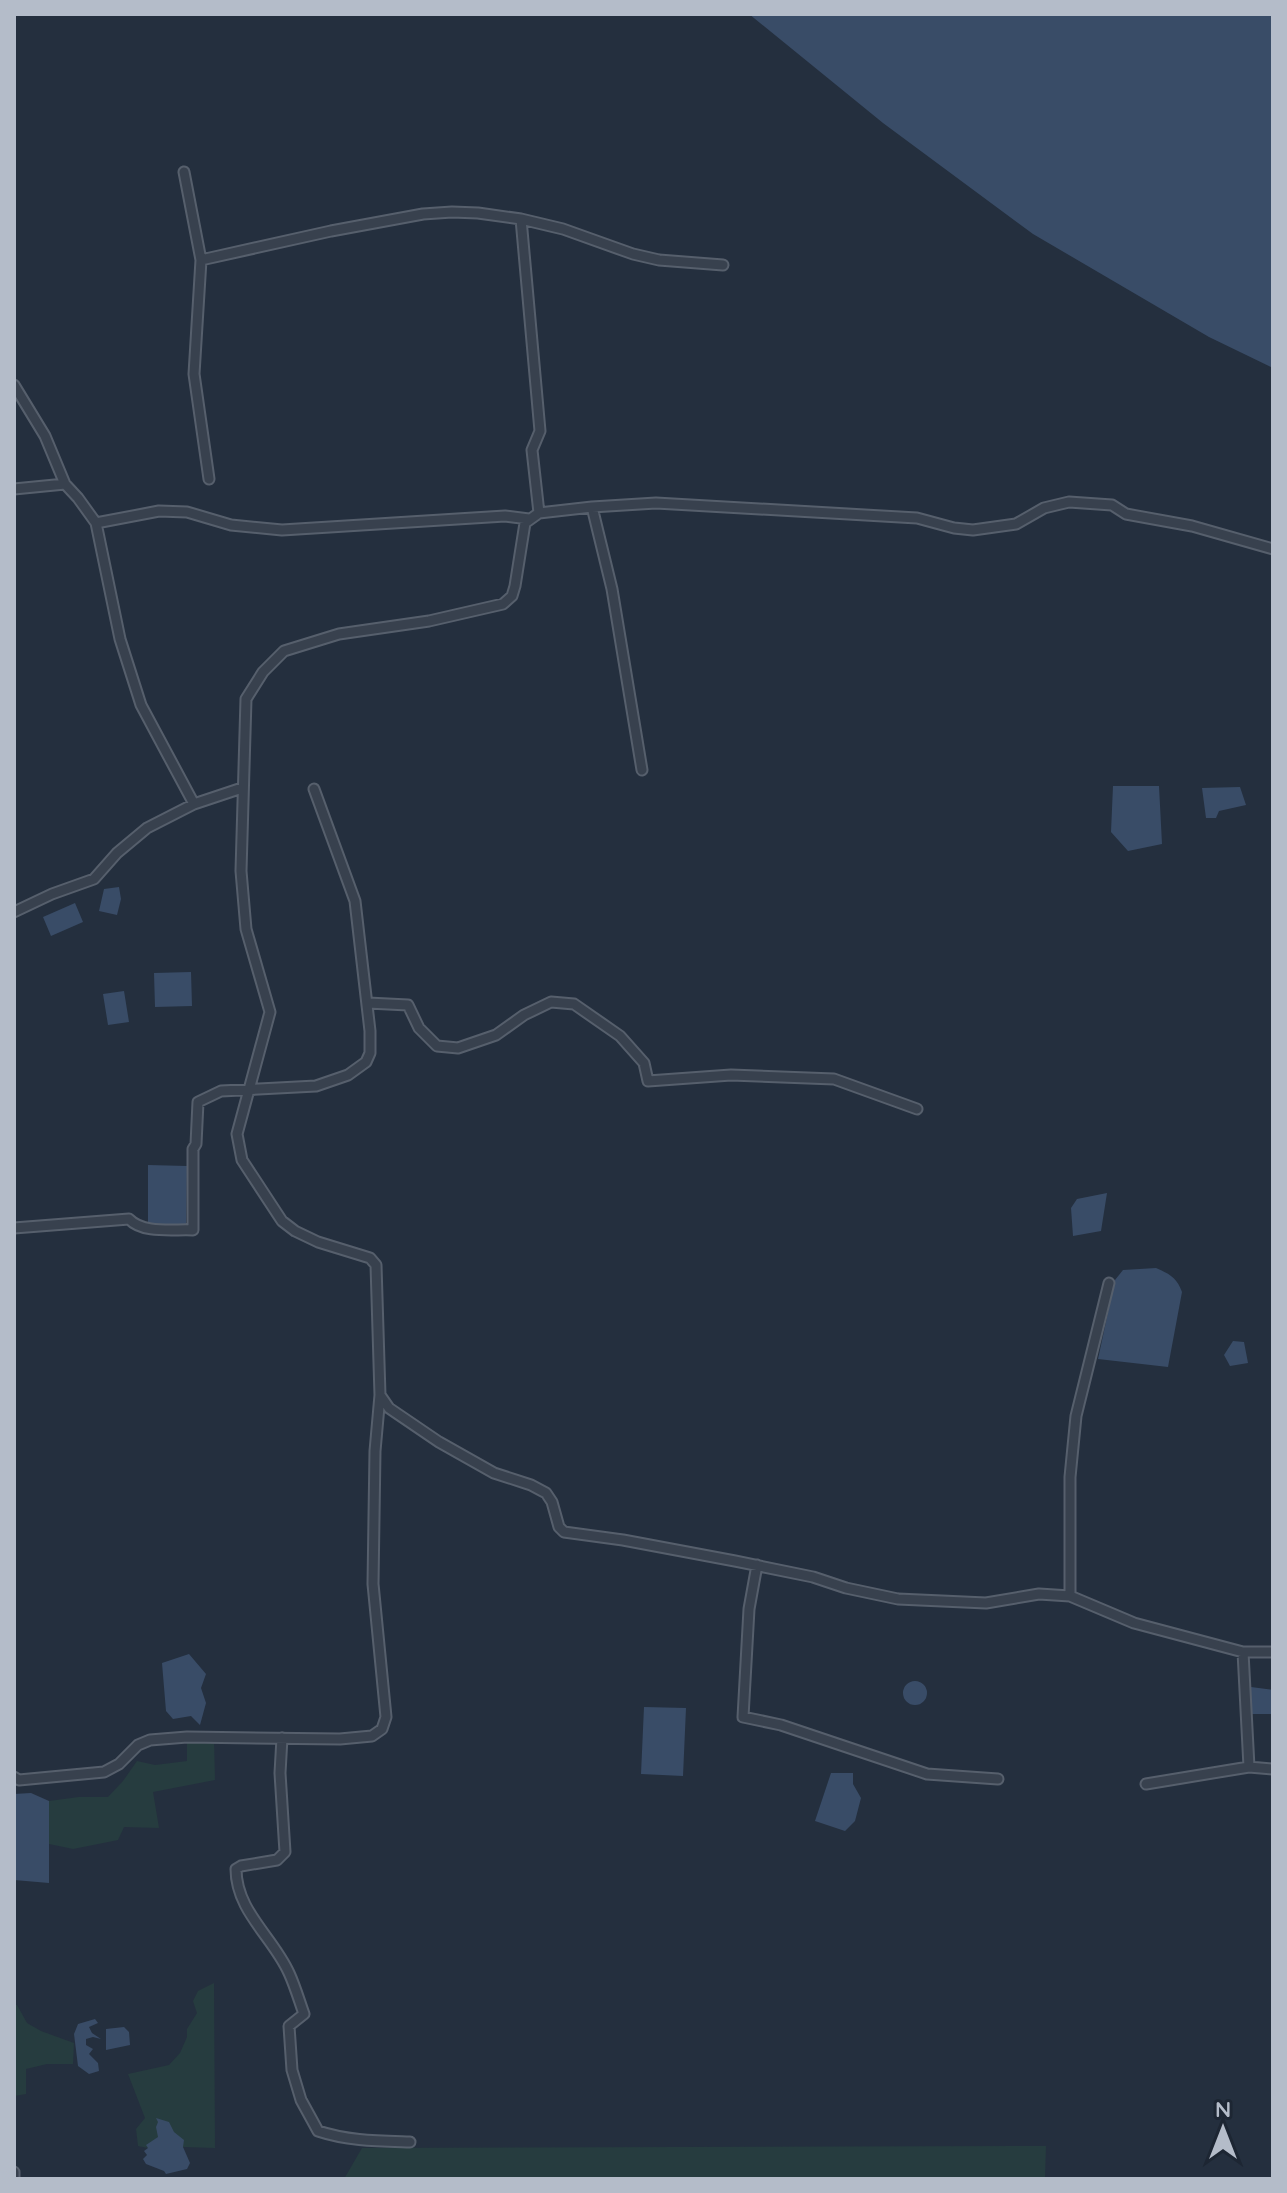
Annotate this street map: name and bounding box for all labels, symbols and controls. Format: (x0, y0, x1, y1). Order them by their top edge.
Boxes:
north arrow (1183, 2089, 1263, 2169)
text: N (1215, 2095, 1231, 2123)

